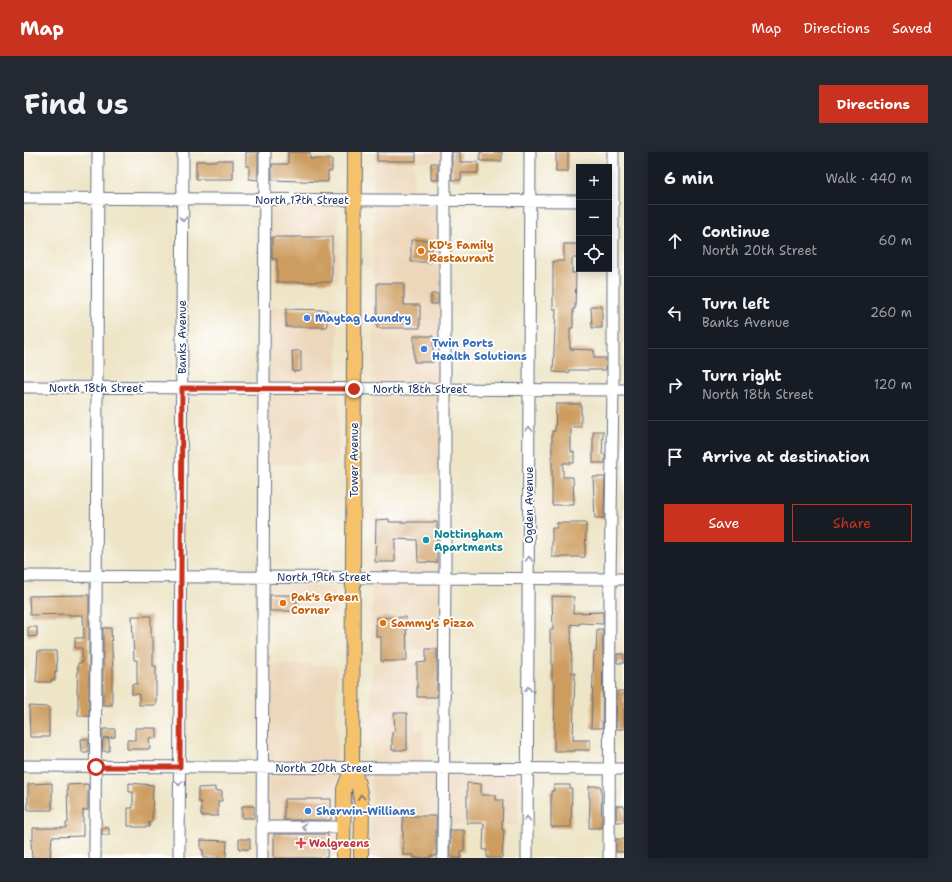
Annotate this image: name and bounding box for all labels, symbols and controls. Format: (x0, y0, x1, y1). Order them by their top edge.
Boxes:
text: Map (20, 16, 64, 41)
text: Map (752, 19, 782, 37)
text: Directions (804, 19, 870, 37)
text: Saved (892, 19, 932, 37)
text: Find us (24, 85, 129, 123)
button: Directions (819, 85, 928, 123)
map controls (576, 164, 612, 272)
button: + (576, 164, 612, 200)
text: 6 min (664, 167, 714, 189)
text: Walk · 440 m (826, 170, 912, 187)
street label: North 17th Street (255, 193, 349, 208)
button: − (576, 200, 612, 236)
one-way arrow (179, 216, 187, 222)
text: Continue (702, 222, 770, 242)
icon: ahead (664, 230, 686, 252)
text: 60 m (879, 232, 912, 249)
button: locate (576, 236, 612, 272)
place label: KD's Family Restaurant (429, 238, 495, 266)
text: North 20th Street (702, 242, 817, 259)
marker: KD's Family Restaurant (416, 246, 426, 256)
text: Turn left (702, 294, 770, 314)
street label: Banks Avenue (175, 300, 190, 374)
icon: left (664, 302, 686, 324)
text: 260 m (870, 304, 912, 321)
place label: Maytag Laundry (315, 311, 411, 326)
marker: Maytag Laundry (302, 313, 312, 323)
text: Banks Avenue (702, 314, 790, 331)
place label: Twin Ports Health Solutions (432, 336, 527, 364)
marker: Twin Ports Health Solutions (419, 344, 429, 354)
text: Turn right (702, 366, 782, 386)
icon: right (664, 374, 686, 396)
text: 120 m (874, 376, 912, 393)
route end (345, 380, 363, 398)
street label: North 18th Street (49, 381, 143, 396)
street label: North 18th Street (373, 382, 467, 397)
text: North 18th Street (702, 386, 814, 403)
street label: Tower Avenue (347, 422, 362, 498)
one-way arrow (525, 426, 533, 432)
icon: arrive (664, 446, 686, 468)
text: Arrive at destination (702, 447, 870, 467)
street label: Ogden Avenue (522, 467, 537, 543)
button: Save (664, 504, 784, 542)
button: Share (792, 504, 912, 542)
place label: Nottingham Apartments (434, 527, 503, 555)
marker: Nottingham Apartments (421, 535, 431, 545)
one-way arrow (525, 556, 533, 562)
street label: North 19th Street (277, 570, 371, 585)
place label: Pak's Green Corner (291, 590, 359, 618)
marker: Pak's Green Corner (278, 598, 288, 608)
place label: Sammy's Pizza (391, 616, 475, 631)
marker: Sammy's Pizza (378, 618, 388, 628)
one-way arrow (524, 686, 532, 692)
route start (87, 758, 105, 776)
street label: North 20th Street (275, 761, 373, 776)
one-way arrow (175, 780, 184, 786)
one-way arrow (356, 794, 365, 800)
place label: Sherwin-Williams (316, 804, 416, 819)
marker: Sherwin-Williams (303, 806, 313, 816)
one-way arrow (523, 816, 531, 822)
one-way arrow (301, 823, 307, 831)
place label: Walgreens (309, 836, 370, 851)
marker: Walgreens (296, 838, 306, 848)

